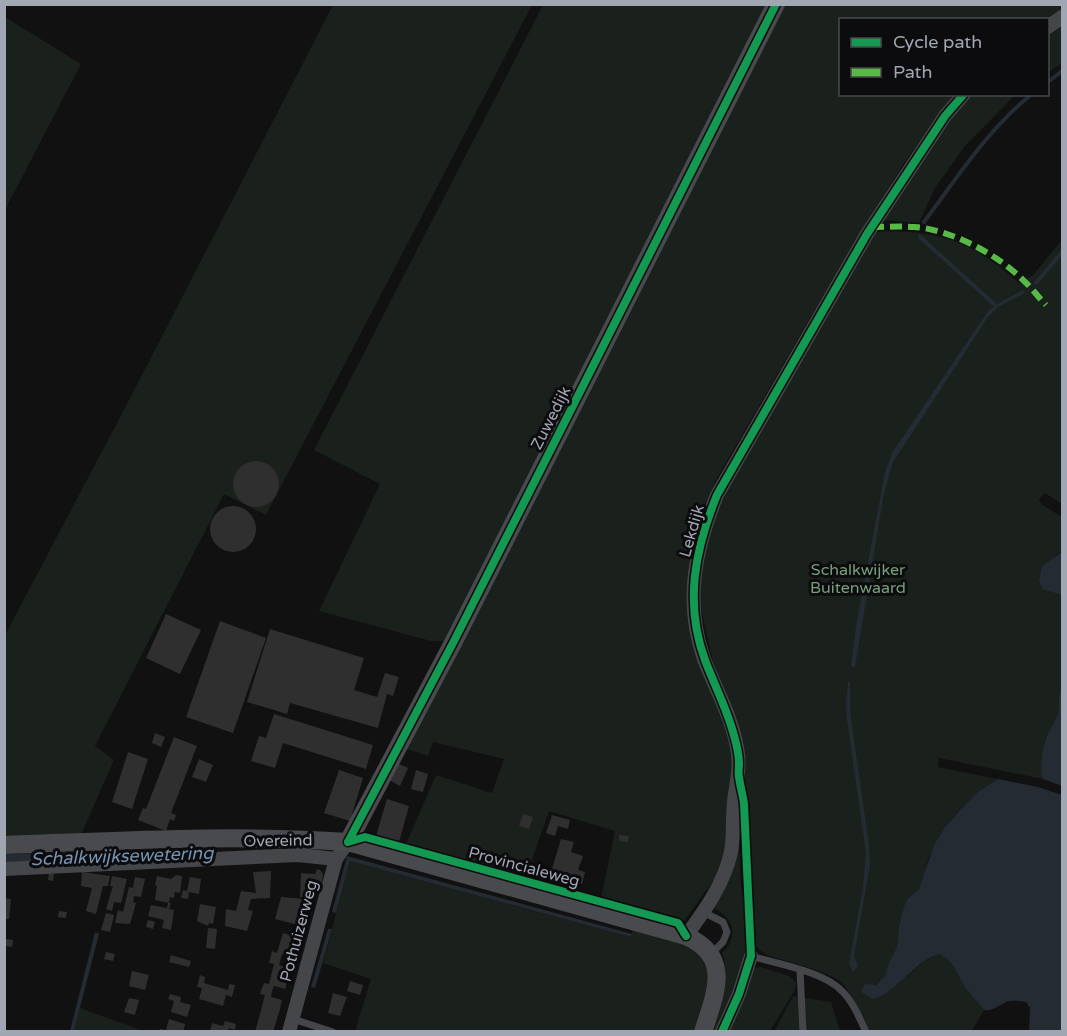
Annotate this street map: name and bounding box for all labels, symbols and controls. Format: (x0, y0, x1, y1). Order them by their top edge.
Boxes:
legend (839, 18, 1049, 96)
text: Cycle path (893, 31, 982, 53)
text: Path (893, 61, 932, 83)
street label: Zuwedijk (527, 383, 576, 453)
street label: Lekdijk (675, 502, 709, 560)
park label: Schalkwijker Buitenwaard (810, 560, 906, 598)
street label: Overeind (243, 830, 313, 852)
water label: Schalkwijksewetering (30, 842, 215, 870)
street label: Provincialeweg (466, 843, 582, 891)
street label: Pothuizerweg (276, 878, 322, 984)

